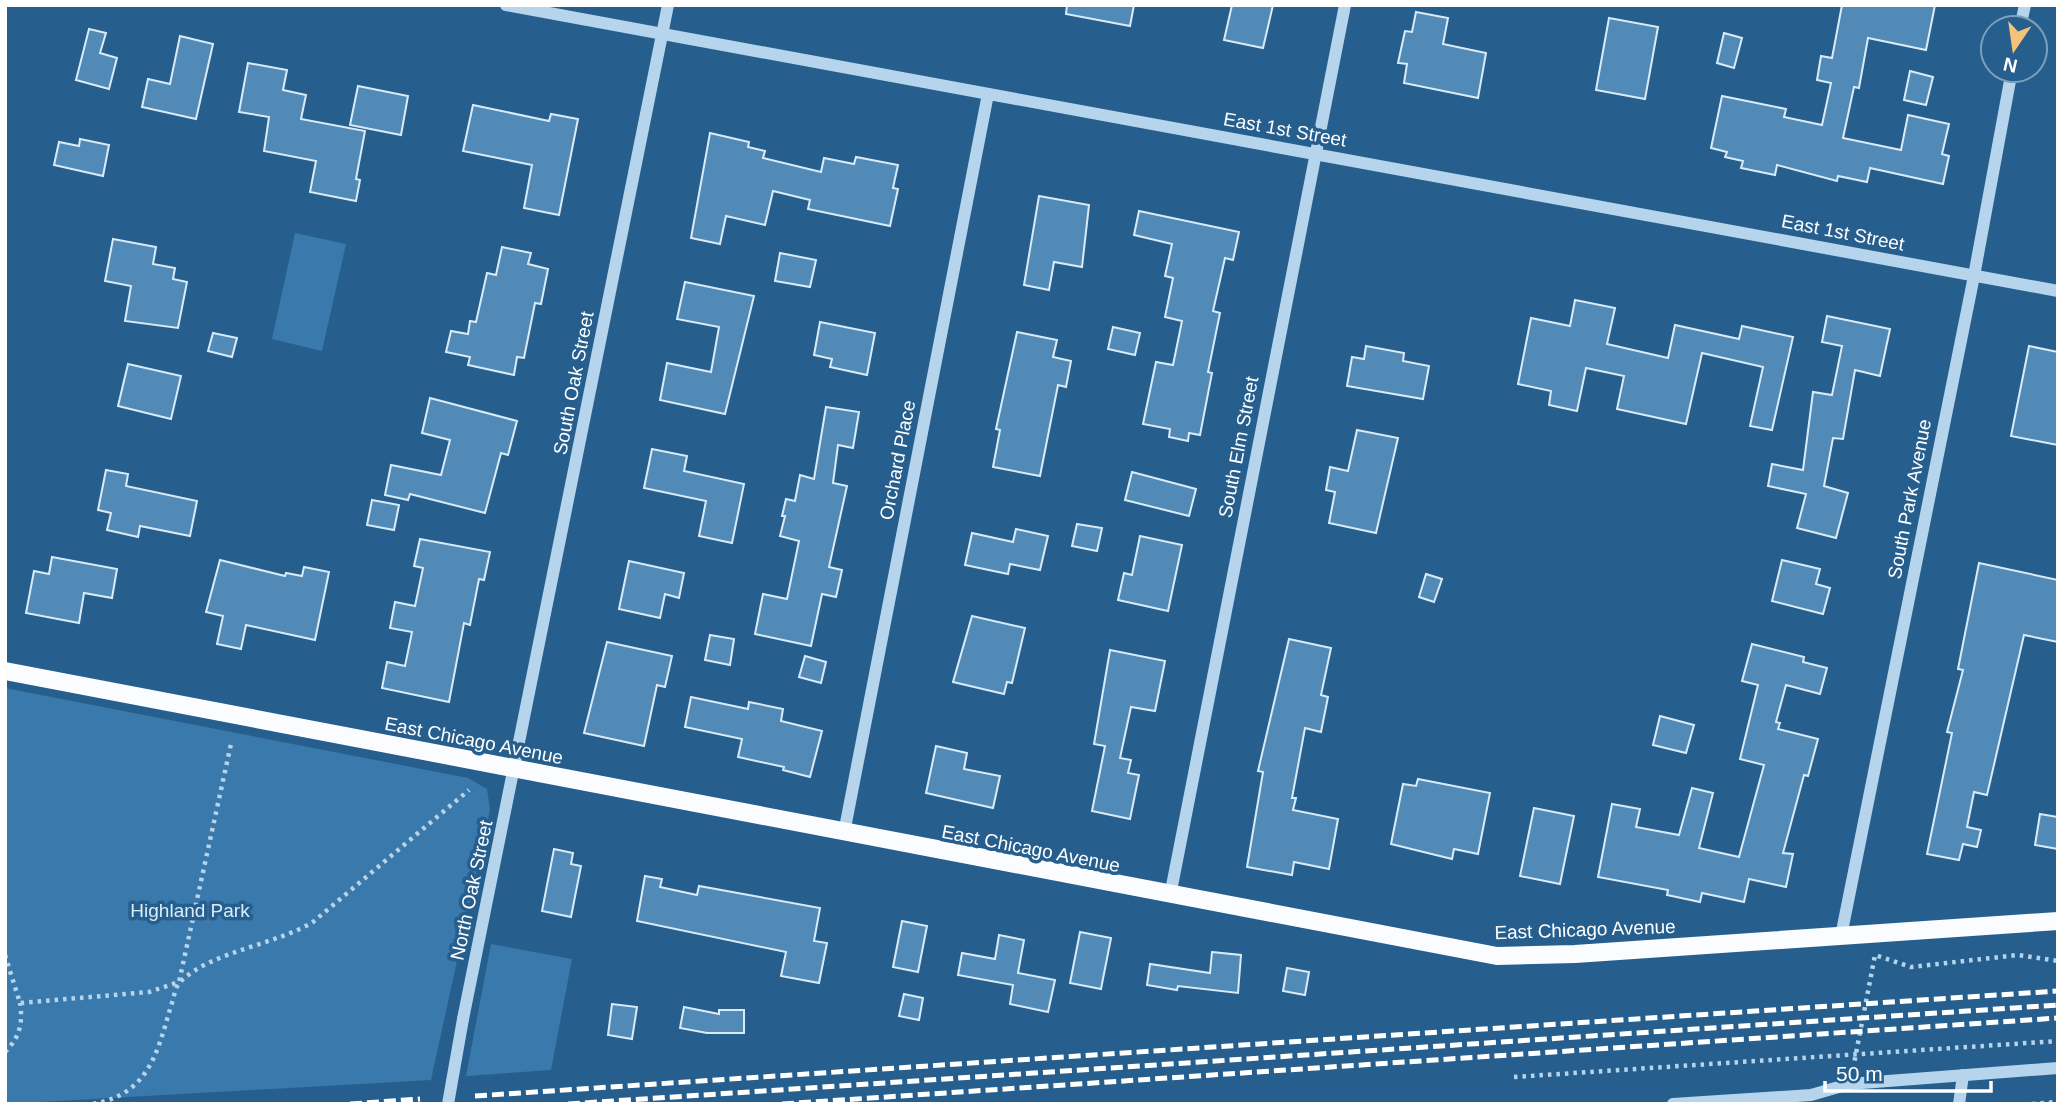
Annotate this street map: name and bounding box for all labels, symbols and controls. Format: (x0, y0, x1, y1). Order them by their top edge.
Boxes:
north arrow (1979, 14, 2049, 84)
text: N (2001, 53, 2019, 77)
street label: East 1st Street (1222, 108, 1349, 151)
street label: East 1st Street (1780, 210, 1907, 255)
street label: South Oak Street (549, 309, 598, 457)
street label: South Elm Street (1214, 374, 1263, 520)
street label: Orchard Place (876, 398, 919, 522)
street label: South Park Avenue (1884, 417, 1935, 581)
street label: East Chicago Avenue (383, 713, 565, 768)
street label: North Oak Street (446, 817, 497, 962)
street label: East Chicago Avenue (940, 821, 1122, 876)
park label: Highland Park (130, 900, 250, 921)
street label: East Chicago Avenue (1494, 916, 1676, 943)
scale bar (1825, 1050, 1991, 1094)
text: 50 m (1836, 1062, 1883, 1085)

